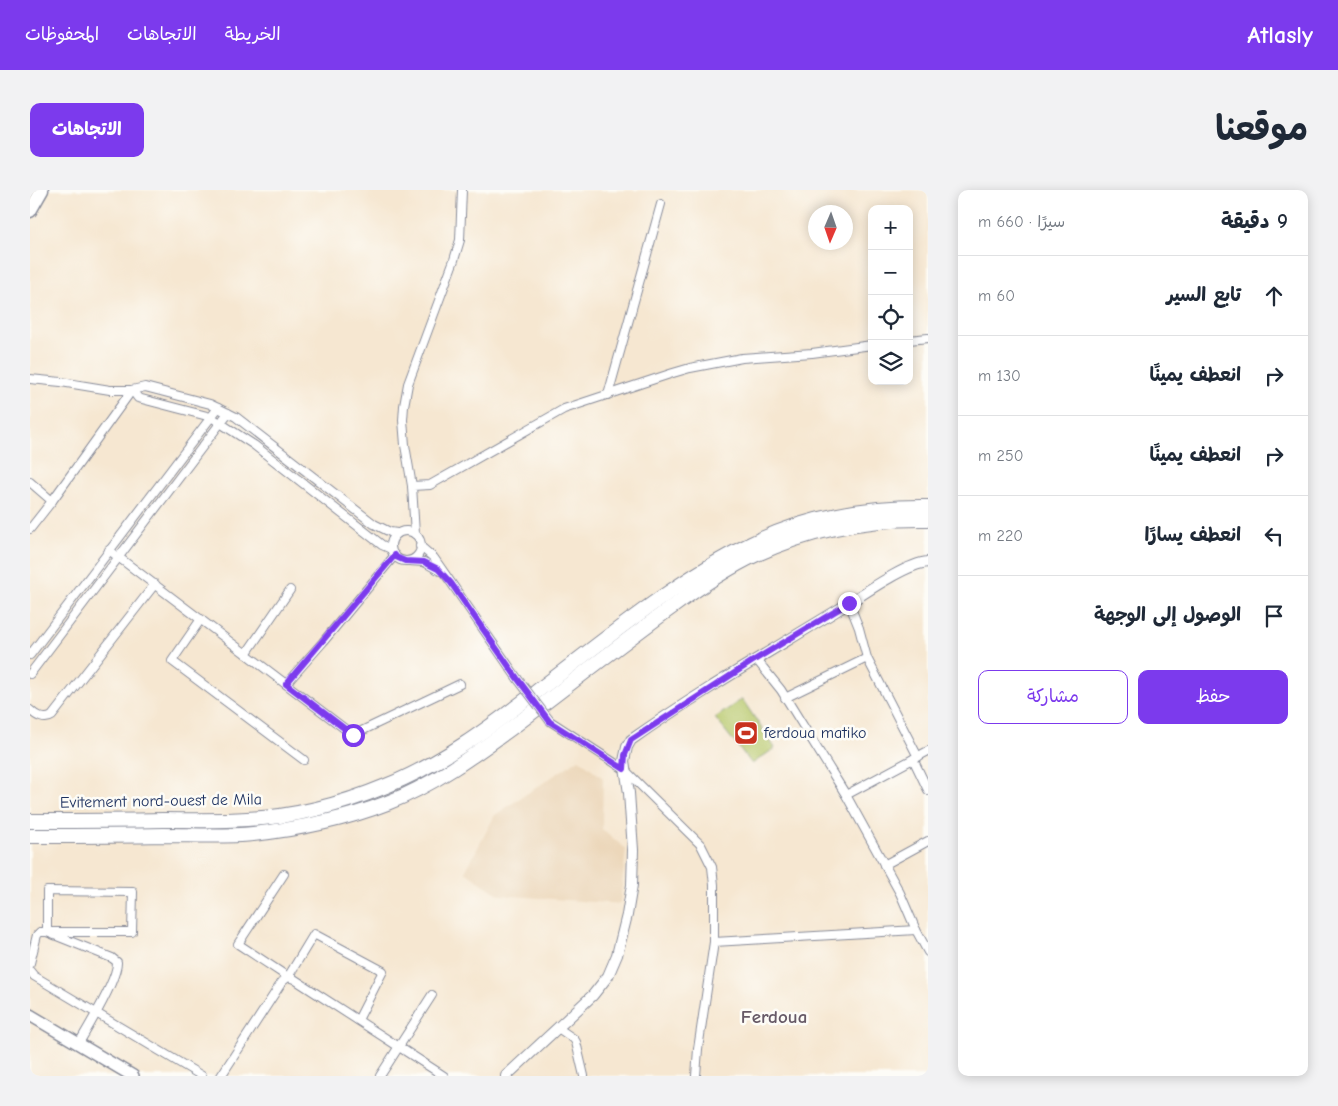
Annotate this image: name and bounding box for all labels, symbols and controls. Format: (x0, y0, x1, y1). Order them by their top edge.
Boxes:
text: Atlasly (1247, 21, 1313, 49)
text: المحفوظات (25, 24, 99, 45)
text: الاتجاهات (127, 24, 197, 45)
text: الخريطة (225, 24, 281, 45)
button: الاتجاهات (30, 103, 144, 157)
text: موقعنا (1215, 108, 1308, 149)
north arrow (808, 205, 853, 250)
map controls (868, 205, 913, 385)
button: + (868, 205, 913, 250)
text: 9 دقيقة (1221, 209, 1288, 233)
text: سيرًا · 660 m (978, 213, 1065, 231)
button: − (868, 250, 913, 295)
icon: ahead (1260, 282, 1288, 310)
text: تابع السير (1167, 284, 1241, 306)
text: 60 m (978, 287, 1015, 305)
button: locate (868, 295, 913, 340)
button: layers (868, 340, 913, 385)
icon: right (1260, 362, 1288, 390)
text: انعطف يمينًا (1149, 364, 1241, 386)
text: 130 m (978, 367, 1021, 385)
icon: right (1260, 442, 1288, 470)
text: انعطف يمينًا (1149, 444, 1241, 466)
text: 250 m (978, 447, 1023, 465)
icon: left (1260, 522, 1288, 550)
text: انعطف يسارًا (1144, 524, 1241, 546)
text: 220 m (978, 527, 1023, 545)
route end (838, 592, 861, 615)
icon: arrive (1260, 602, 1288, 630)
text: الوصول إلى الوجهة (1094, 604, 1241, 626)
button: مشاركة (978, 670, 1128, 724)
button: حفظ (1138, 670, 1288, 724)
sports icon: ferdoua matiko (733, 720, 759, 746)
route start (342, 724, 365, 747)
place label: ferdoua matiko (763, 724, 866, 742)
street label: Evitement nord-ouest de Mila (60, 790, 262, 812)
district label: Ferdoua (741, 1006, 807, 1028)

